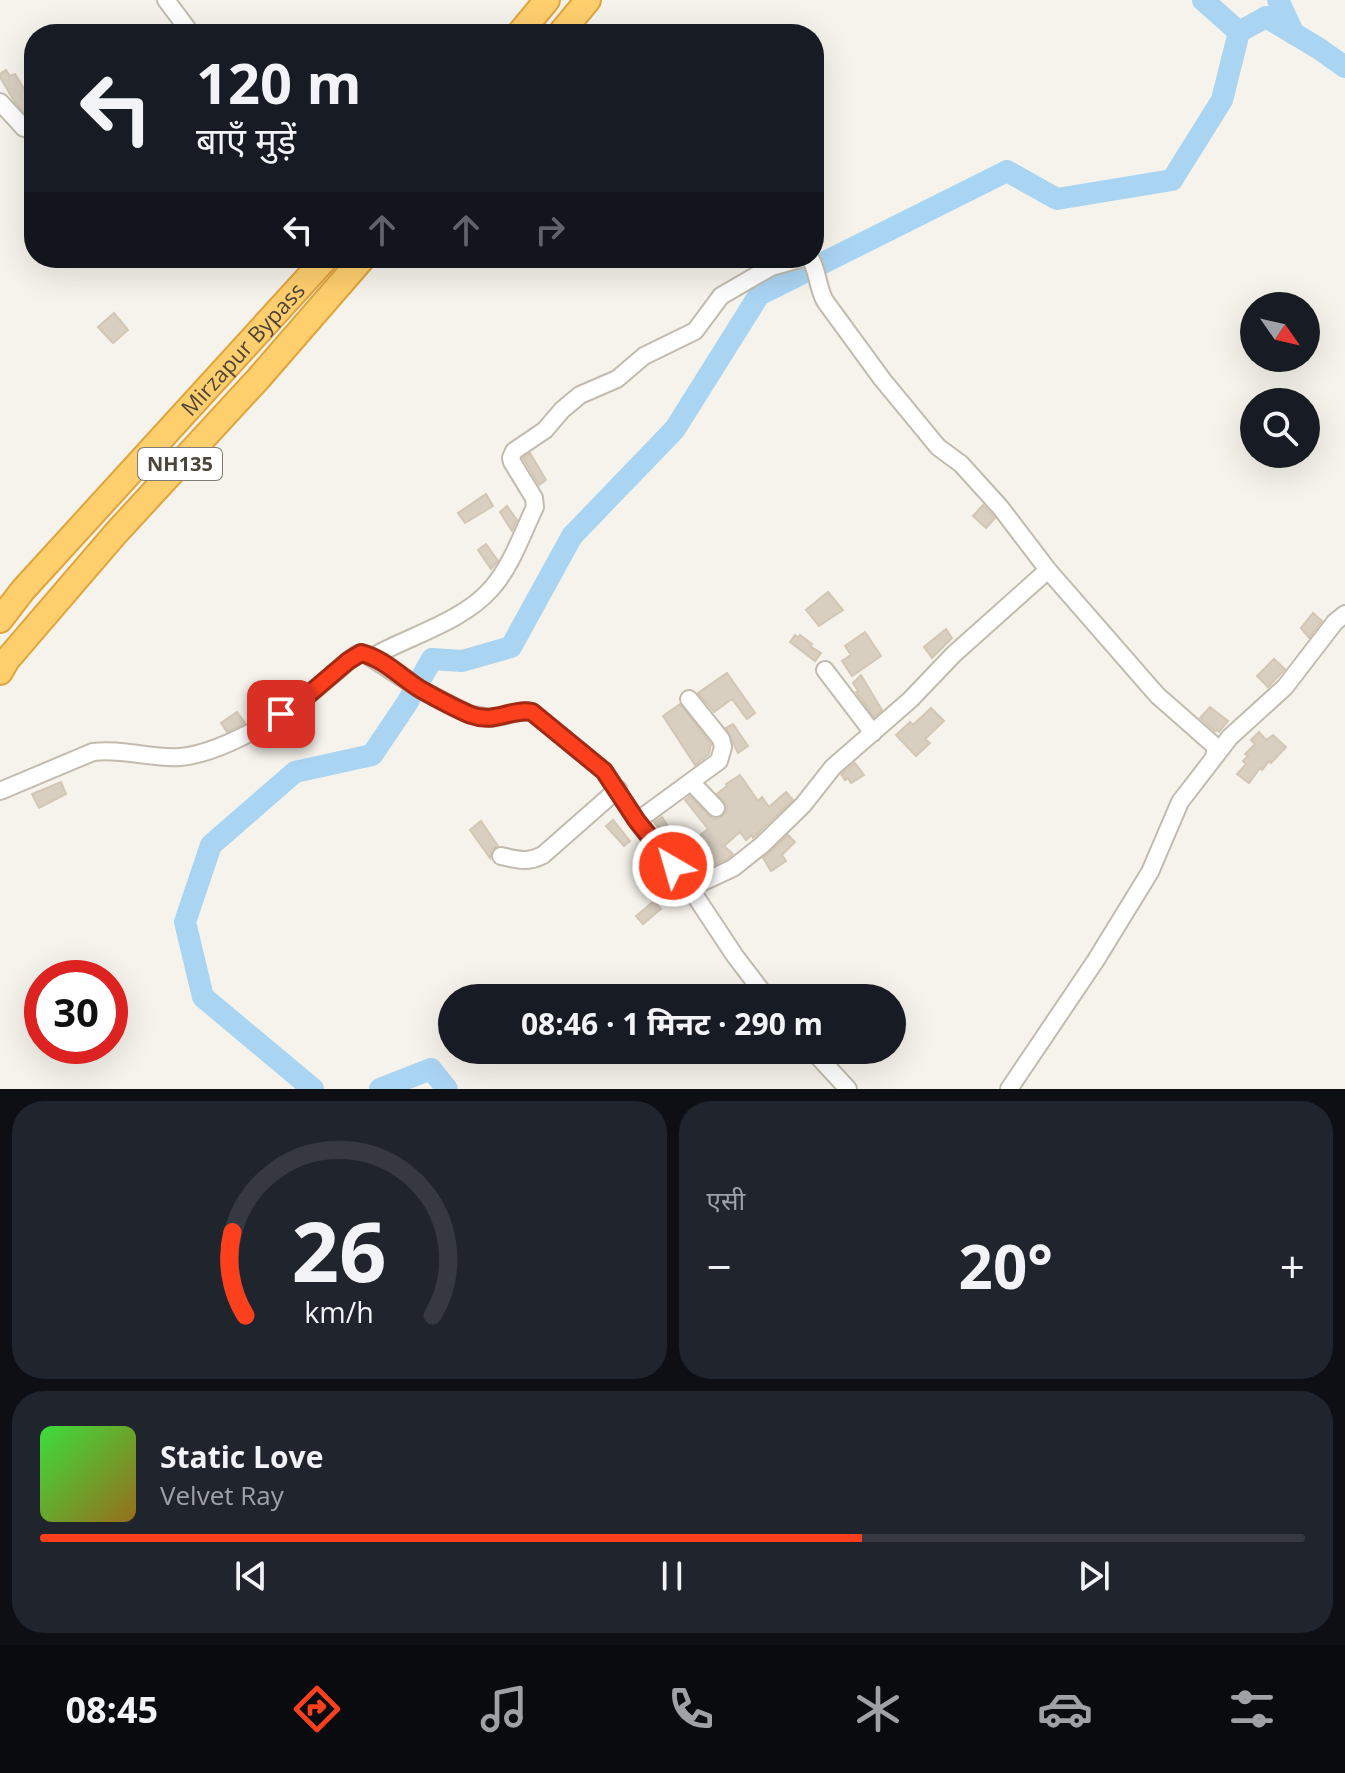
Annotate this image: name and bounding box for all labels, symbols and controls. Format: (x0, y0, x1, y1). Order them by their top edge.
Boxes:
text: 120 m (196, 44, 362, 120)
icon: left (64, 56, 168, 160)
text: बाएँ मुड़ें (196, 116, 296, 165)
icon: left (276, 208, 320, 252)
icon: ahead (360, 208, 404, 252)
icon: ahead (444, 208, 488, 252)
icon: right (528, 208, 572, 252)
street label: Mirzapur Bypass (174, 275, 311, 421)
north arrow (1240, 292, 1320, 372)
map controls (1240, 292, 1320, 468)
button: search (1240, 388, 1320, 468)
road number: NH135 (138, 448, 222, 480)
pin (247, 680, 315, 748)
icon: arrive (259, 692, 303, 736)
position arrow (631, 824, 715, 908)
speed limit sign: 30 (24, 960, 128, 1064)
text: 08:46 · 1 मिनट · 290 m (521, 1003, 823, 1044)
text: एसी (707, 1182, 745, 1218)
text: 26 (292, 1193, 387, 1306)
text: 20° (959, 1225, 1053, 1307)
text: − (707, 1236, 732, 1296)
text: + (1280, 1236, 1305, 1296)
text: km/h (305, 1292, 374, 1331)
text: Static Love (160, 1436, 323, 1477)
text: Velvet Ray (160, 1477, 284, 1513)
icon: previous (229, 1554, 273, 1598)
icon: pause (650, 1554, 694, 1598)
icon: next (1072, 1554, 1116, 1598)
icon: directions (289, 1681, 345, 1737)
icon: music (476, 1681, 532, 1737)
icon: phone (663, 1681, 719, 1737)
icon: climate (850, 1681, 906, 1737)
icon: car (1037, 1681, 1093, 1737)
icon: filters (1224, 1681, 1280, 1737)
text: 08:45 (65, 1685, 158, 1734)

